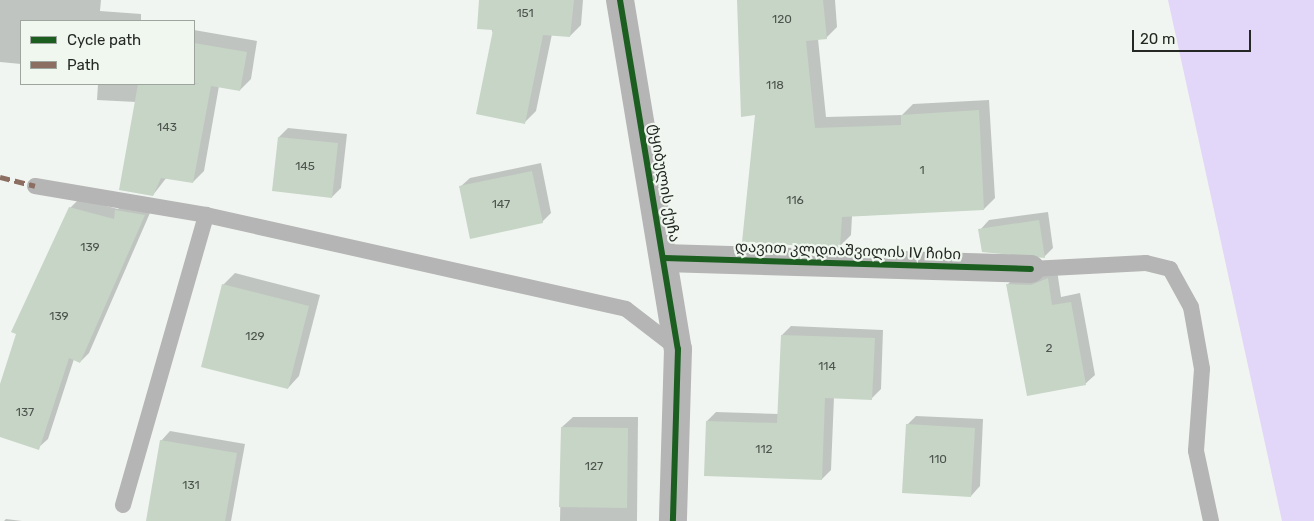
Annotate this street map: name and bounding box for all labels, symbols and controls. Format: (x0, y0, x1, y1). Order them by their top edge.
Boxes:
house number: 151 (516, 7, 534, 21)
house number: 120 (772, 13, 792, 27)
legend (20, 20, 195, 85)
scale bar (1134, 20, 1253, 52)
text: 20 m (1140, 30, 1175, 48)
text: Cycle path (67, 31, 141, 49)
text: Path (67, 56, 100, 74)
house number: 118 (766, 79, 784, 93)
house number: 143 (157, 121, 177, 135)
street label: ტყიბულის ქუჩა (645, 122, 683, 244)
house number: 145 (295, 160, 315, 174)
house number: 1 (919, 164, 925, 178)
house number: 116 (786, 194, 804, 208)
house number: 147 (492, 198, 510, 212)
street label: დავით კლდიაშვილის IV ჩიხი (734, 238, 962, 264)
house number: 139 (80, 241, 100, 255)
house number: 139 (49, 310, 69, 324)
house number: 129 (245, 330, 265, 344)
house number: 2 (1045, 342, 1053, 356)
house number: 114 (818, 360, 836, 374)
house number: 137 (16, 406, 34, 420)
house number: 112 (755, 443, 773, 457)
house number: 110 (929, 453, 947, 467)
house number: 127 (585, 460, 603, 474)
house number: 131 (182, 479, 200, 493)

